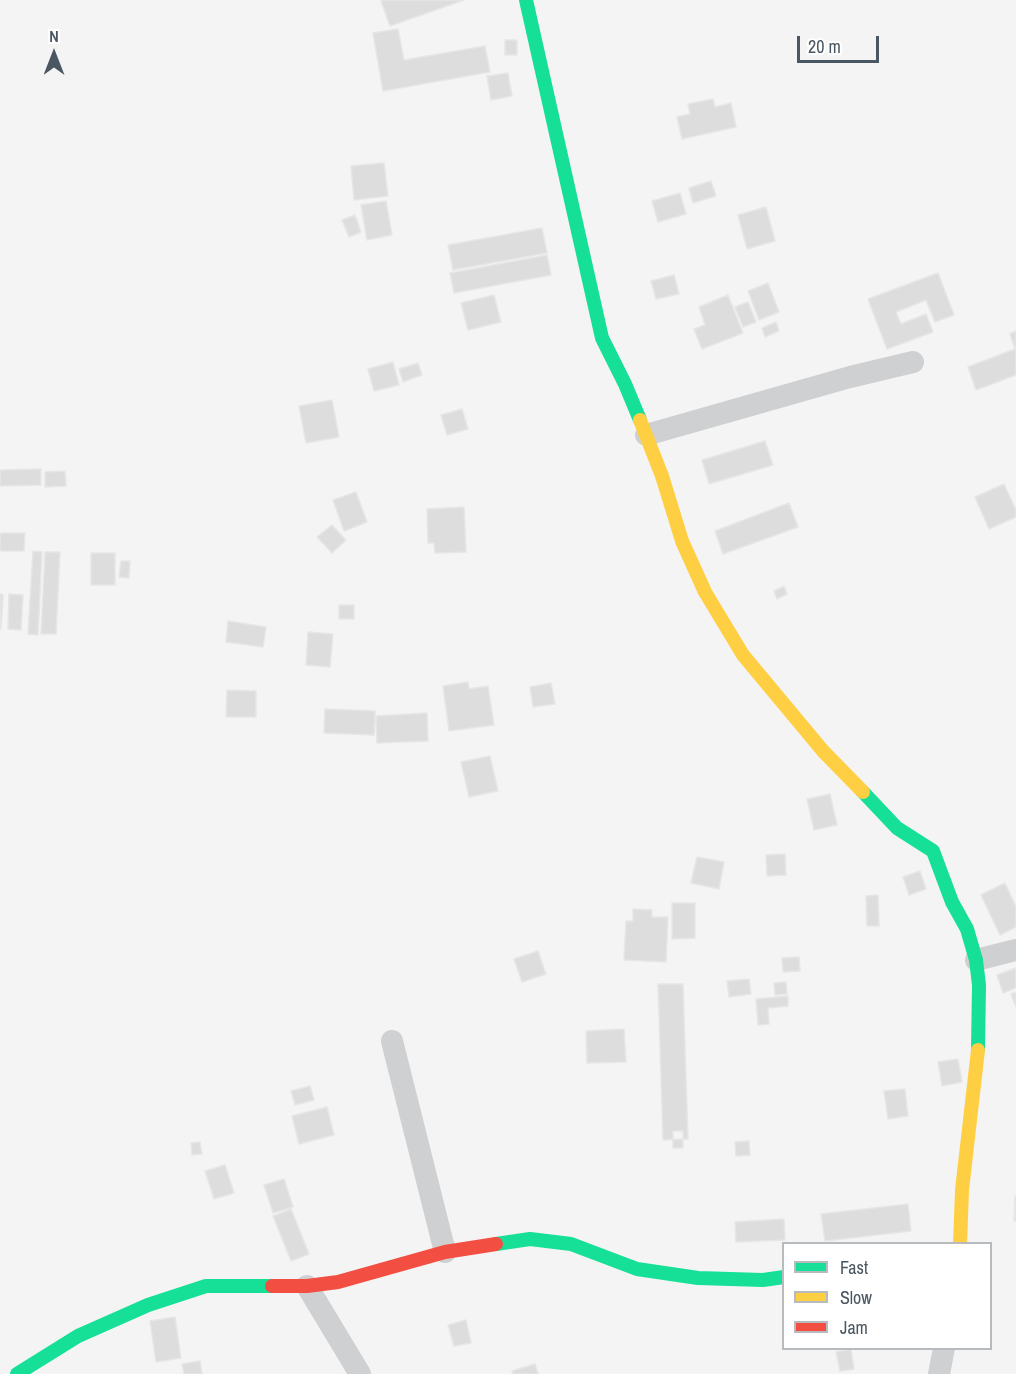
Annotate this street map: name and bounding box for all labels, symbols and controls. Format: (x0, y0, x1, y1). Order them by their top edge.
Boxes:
north arrow (24, 24, 84, 84)
scale bar (800, 24, 882, 62)
text: N (49, 25, 59, 47)
text: 20 m (808, 34, 841, 59)
legend (782, 1242, 992, 1350)
text: Fast (840, 1255, 868, 1280)
text: Slow (840, 1285, 872, 1310)
text: Jam (840, 1315, 868, 1340)

